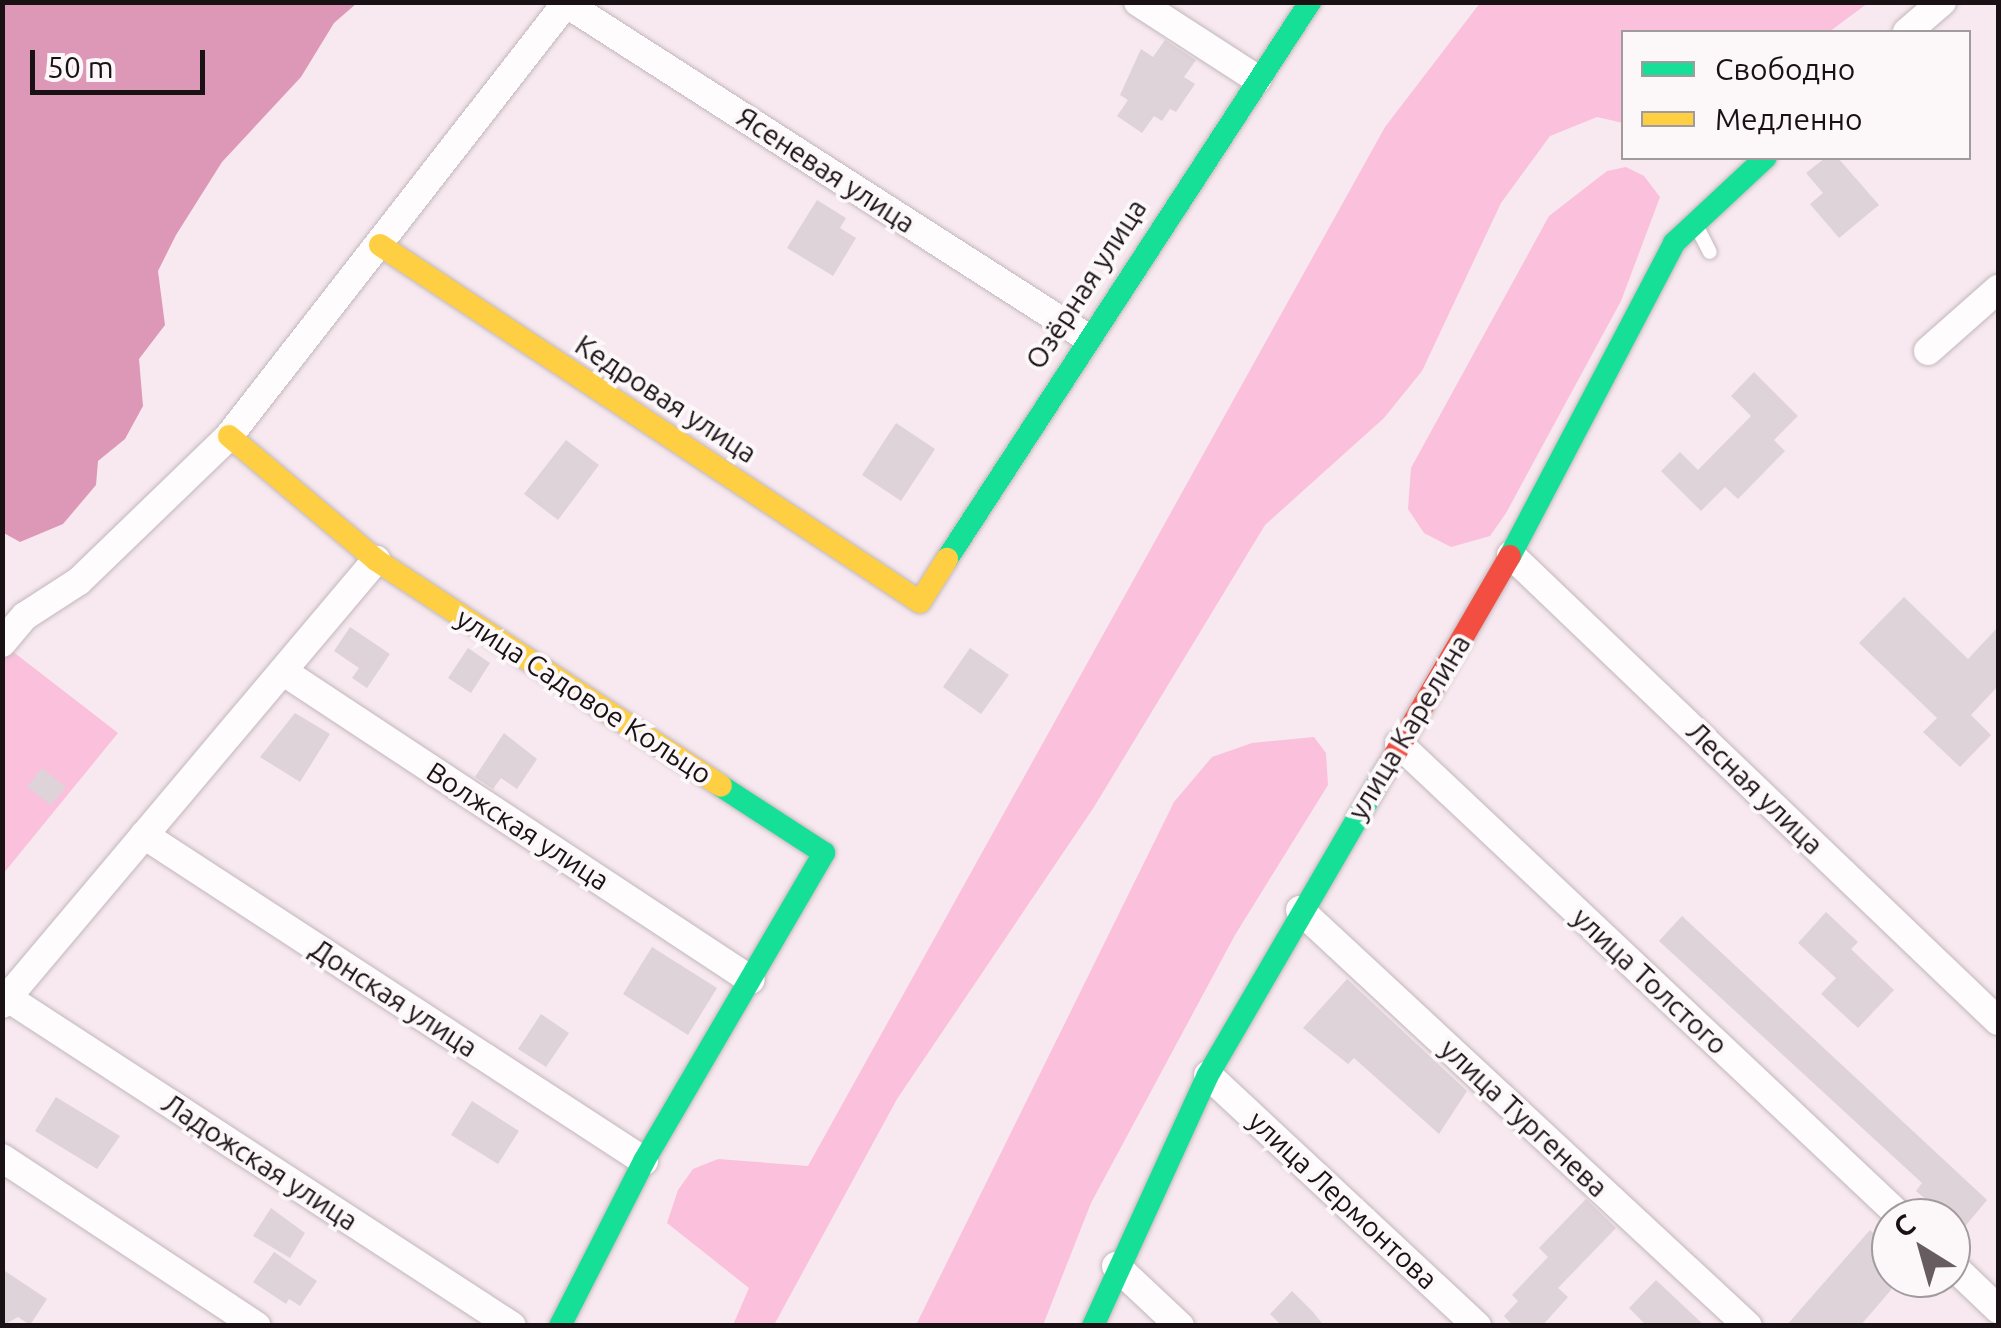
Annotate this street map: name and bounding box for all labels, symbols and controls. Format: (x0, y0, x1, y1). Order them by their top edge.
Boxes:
scale bar (35, 30, 210, 92)
legend (1621, 30, 1971, 160)
text: 50 m (47, 50, 114, 84)
text: Свободно (1715, 52, 1855, 86)
street label: Ясеневая улица (731, 100, 921, 240)
text: Медленно (1715, 102, 1863, 136)
street label: Озёрная улица (1019, 193, 1153, 375)
street label: Кедровая улица (569, 328, 763, 470)
street label: улица Садовое Кольцо (450, 601, 718, 791)
street label: улица Карелина (1341, 628, 1477, 826)
street label: Лесная улица (1680, 715, 1830, 861)
street label: Волжская улица (420, 755, 616, 897)
street label: улица Толстого (1565, 901, 1735, 1061)
street label: Донская улица (304, 932, 484, 1064)
street label: улица Тургенева (1433, 1032, 1615, 1204)
street label: Ладожская улица (156, 1086, 364, 1238)
street label: улица Лермонтова (1242, 1104, 1444, 1296)
north arrow (1871, 1198, 1971, 1298)
text: С (1887, 1207, 1920, 1243)

